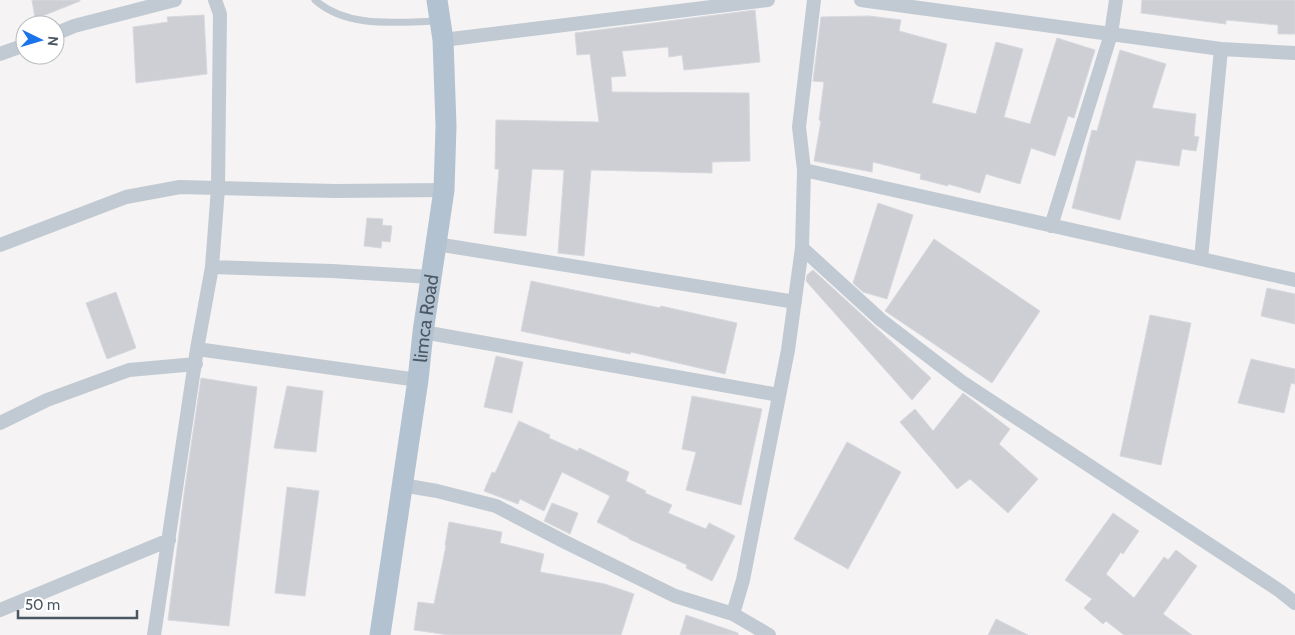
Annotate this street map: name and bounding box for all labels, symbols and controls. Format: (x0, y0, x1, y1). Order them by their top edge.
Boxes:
north arrow (15, 15, 65, 65)
text: N (44, 35, 62, 47)
street label: limca Road (409, 273, 443, 363)
scale bar (18, 588, 136, 620)
text: 50 m (25, 596, 60, 614)

